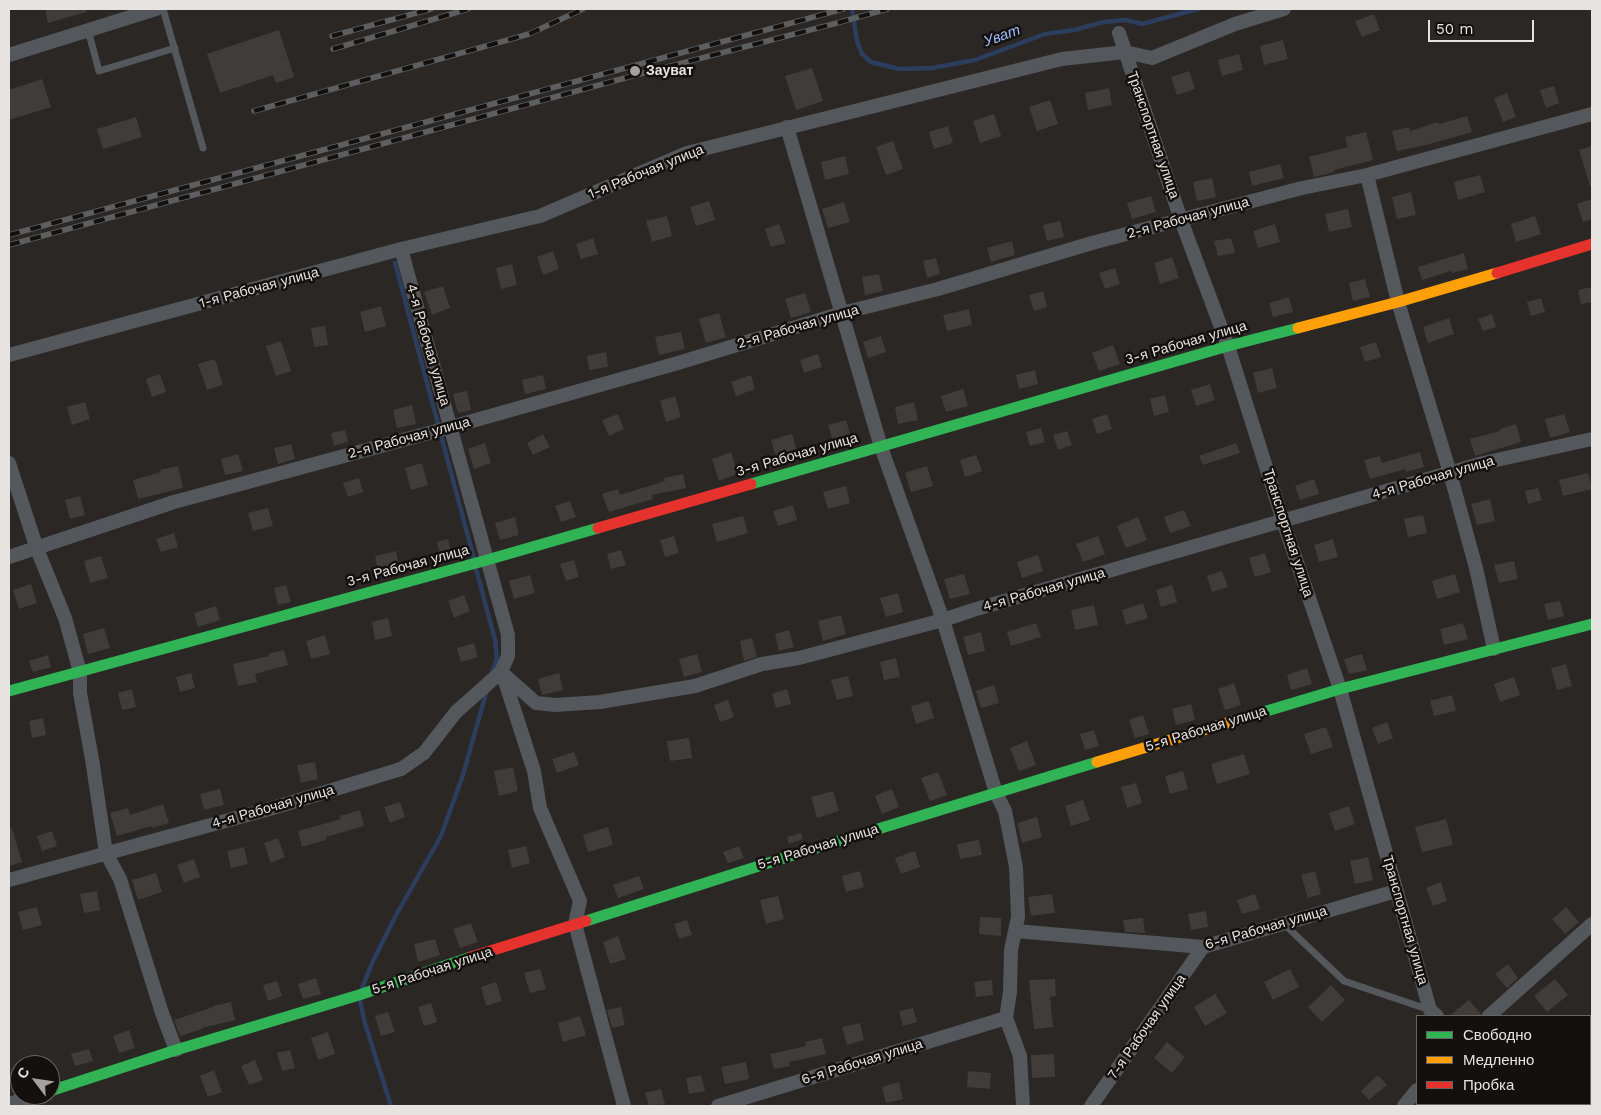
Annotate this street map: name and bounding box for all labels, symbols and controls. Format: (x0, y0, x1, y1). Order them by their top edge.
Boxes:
scale bar (1431, 10, 1537, 42)
text: 50 m (1436, 20, 1473, 38)
water label: Уват (981, 21, 1023, 51)
place label: Зауват (646, 63, 693, 79)
marker: Зауват (628, 64, 642, 78)
street label: Транспортная улица (1123, 69, 1183, 201)
street label: 1-я Рабочая улица (586, 141, 706, 203)
street label: 2-я Рабочая улица (1125, 194, 1251, 242)
street label: 1-я Рабочая улица (197, 264, 321, 312)
street label: 4-я Рабочая улица (403, 282, 453, 408)
street label: 2-я Рабочая улица (735, 302, 861, 352)
street label: 3-я Рабочая улица (1123, 318, 1249, 368)
street label: 2-я Рабочая улица (346, 414, 472, 462)
street label: 3-я Рабочая улица (734, 430, 860, 480)
street label: 4-я Рабочая улица (1370, 453, 1496, 503)
street label: Транспортная улица (1259, 467, 1317, 599)
street label: 3-я Рабочая улица (345, 542, 471, 590)
street label: 4-я Рабочая улица (981, 565, 1107, 615)
street label: 5-я Рабочая улица (1143, 703, 1269, 755)
street label: 4-я Рабочая улица (210, 782, 336, 832)
street label: 5-я Рабочая улица (755, 821, 881, 873)
street label: Транспортная улица (1379, 853, 1431, 987)
street label: 6-я Рабочая улица (1203, 903, 1329, 953)
street label: 5-я Рабочая улица (370, 944, 494, 998)
street label: 7-я Рабочая улица (1104, 971, 1190, 1083)
legend (1416, 1015, 1591, 1105)
text: Свободно (1463, 1026, 1532, 1044)
street label: 6-я Рабочая улица (799, 1036, 925, 1088)
text: Медленно (1463, 1051, 1534, 1069)
north arrow (10, 1055, 60, 1105)
text: С (14, 1064, 32, 1081)
text: Пробка (1463, 1076, 1514, 1094)

